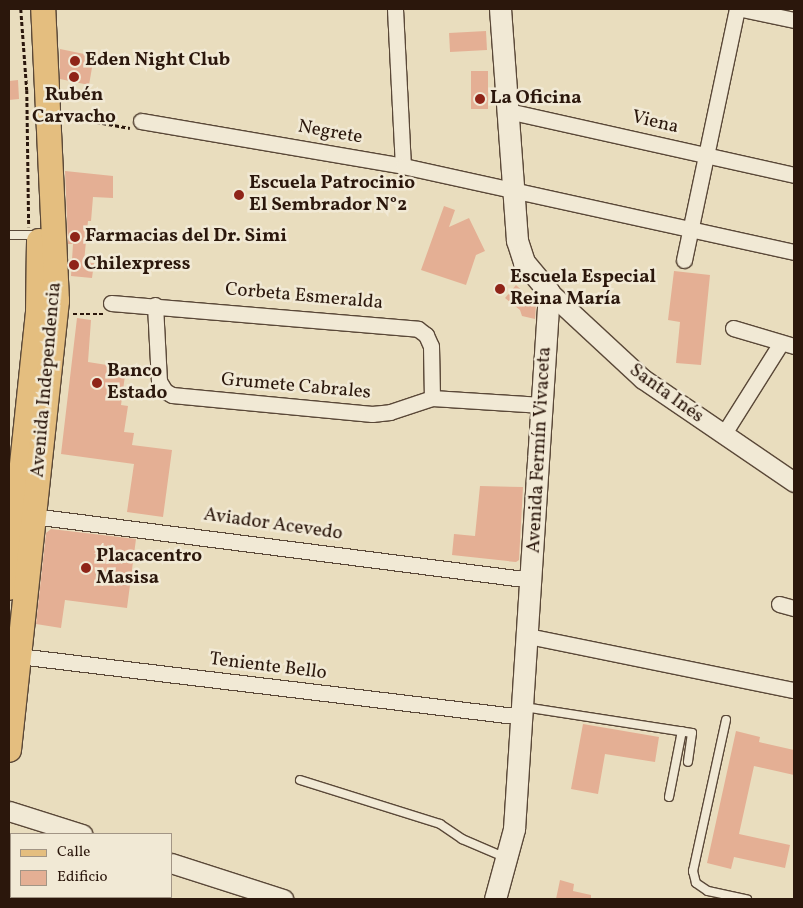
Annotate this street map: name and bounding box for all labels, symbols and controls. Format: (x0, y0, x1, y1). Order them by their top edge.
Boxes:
place label: Eden Night Club (85, 50, 230, 72)
marker: Eden Night Club (69, 55, 81, 67)
marker: Rubén Carvacho (68, 71, 80, 83)
place label: Rubén Carvacho (32, 85, 116, 129)
place label: La Oficina (490, 88, 582, 110)
marker: La Oficina (474, 93, 486, 105)
street label: Viena (629, 107, 681, 139)
street label: Negrete (296, 116, 364, 150)
place label: Escuela Patrocinio El Sembrador N°2 (249, 173, 415, 217)
marker: Escuela Patrocinio El Sembrador N°2 (233, 189, 245, 201)
place label: Farmacias del Dr. Simi (85, 226, 287, 248)
marker: Farmacias del Dr. Simi (69, 231, 81, 243)
place label: Chilexpress (84, 254, 190, 276)
marker: Chilexpress (68, 259, 80, 271)
place label: Escuela Especial Reina María (510, 267, 656, 311)
street label: Corbeta Esmeralda (224, 279, 384, 315)
street label: Avenida Independencia (27, 281, 67, 479)
marker: Escuela Especial Reina María (494, 283, 506, 295)
street label: Avenida Fermín Vivaceta (523, 346, 557, 554)
street label: Santa Inés (624, 359, 708, 429)
place label: Banco Estado (107, 361, 167, 405)
street label: Grumete Cabrales (220, 369, 372, 405)
marker: Banco Estado (91, 377, 103, 389)
street label: Aviador Acevedo (202, 504, 344, 546)
place label: Placacentro Masisa (96, 546, 202, 590)
marker: Placacentro Masisa (80, 562, 92, 574)
street label: Teniente Bello (208, 649, 328, 685)
legend (10, 833, 172, 898)
text: Calle (57, 842, 90, 863)
text: Edificio (57, 867, 108, 888)

